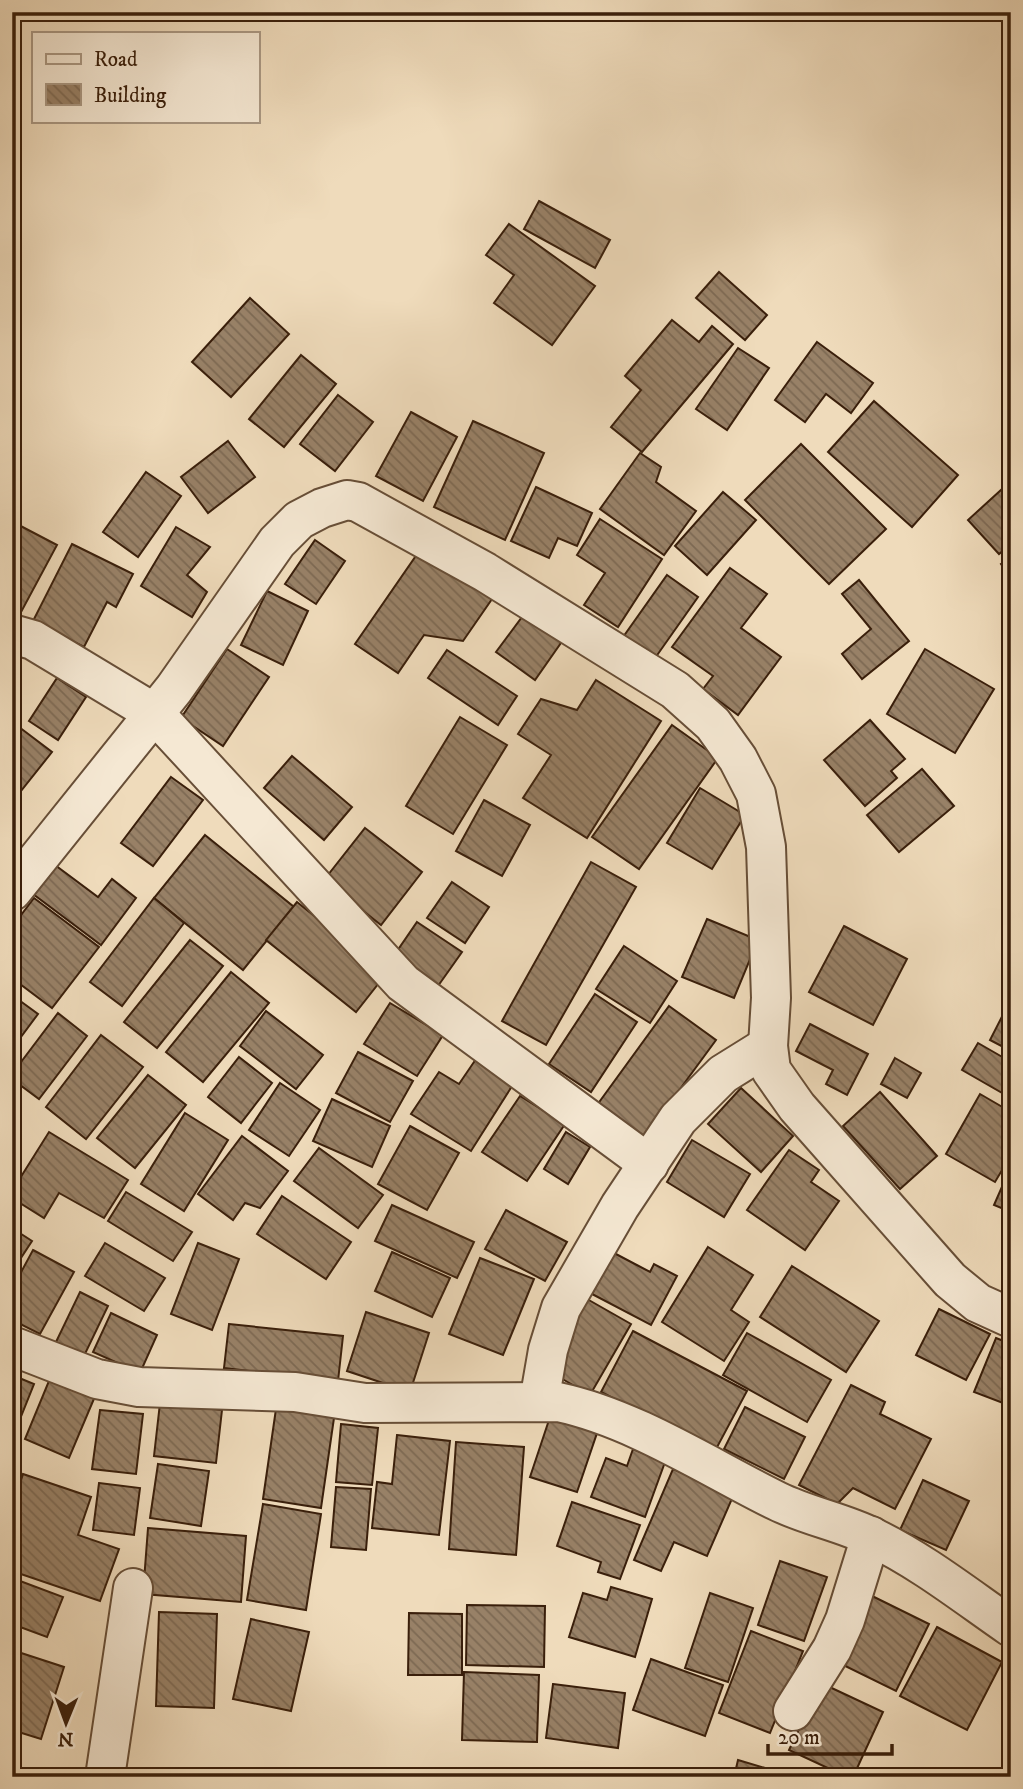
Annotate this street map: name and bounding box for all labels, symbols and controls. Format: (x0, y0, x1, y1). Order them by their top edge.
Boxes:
legend (32, 32, 259, 122)
text: Road (94, 47, 138, 73)
text: Building (94, 83, 167, 109)
north arrow (32, 1688, 102, 1758)
scale bar (768, 1712, 892, 1756)
text: 20 m (778, 1725, 820, 1751)
text: N (57, 1727, 74, 1750)

